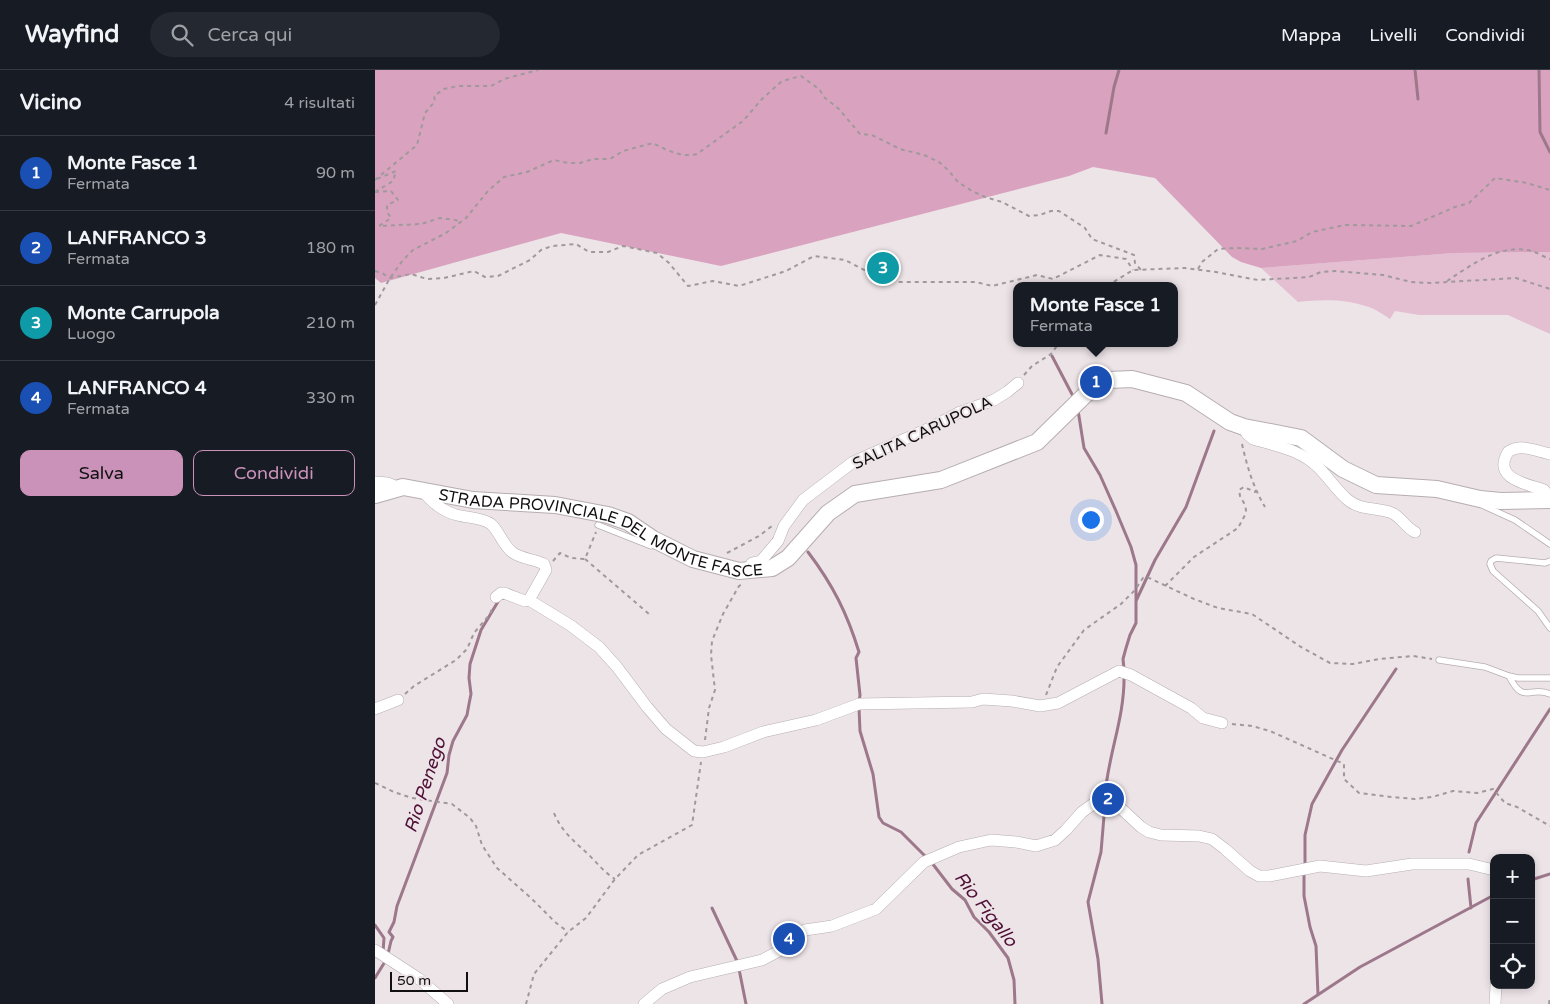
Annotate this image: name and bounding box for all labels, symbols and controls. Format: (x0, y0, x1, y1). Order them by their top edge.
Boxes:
search box (150, 12, 500, 57)
text: Wayfind (25, 20, 120, 49)
icon: search (168, 21, 196, 49)
text: Cerca qui (208, 24, 292, 46)
text: Mappa (1281, 24, 1341, 46)
text: Livelli (1369, 24, 1417, 46)
text: Condividi (1445, 24, 1525, 46)
text: Vicino (20, 90, 82, 115)
text: 4 risultati (284, 93, 355, 113)
text: Monte Fasce 1 (67, 152, 198, 174)
text: 1 (31, 163, 41, 183)
text: 90 m (316, 163, 355, 183)
text: Fermata (67, 174, 130, 194)
text: LANFRANCO 3 (67, 227, 207, 249)
text: 2 (31, 238, 41, 258)
text: 180 m (306, 238, 355, 258)
text: Fermata (67, 249, 130, 269)
pin: 3 (867, 249, 899, 287)
popup (1013, 282, 1178, 347)
text: Monte Fasce 1 (1030, 294, 1161, 316)
text: Monte Carrupola (67, 302, 220, 324)
text: 3 (31, 313, 41, 333)
text: 210 m (306, 313, 355, 333)
text: Fermata (1030, 316, 1093, 336)
text: Luogo (67, 324, 116, 344)
pin: 1 (1080, 363, 1112, 401)
text: LANFRANCO 4 (67, 377, 207, 399)
text: 4 (31, 388, 41, 408)
text: 330 m (306, 388, 355, 408)
street label: SALITA CARUPOLA (850, 392, 995, 474)
text: Fermata (67, 399, 130, 419)
button: Salva (20, 450, 183, 496)
button: Condividi (193, 450, 355, 496)
street label: STRADA PROVINCIALE DEL MONTE FASCE (437, 485, 764, 582)
your location (1078, 507, 1104, 533)
water label: Rio Penego (399, 734, 451, 835)
pin: 2 (1092, 780, 1124, 818)
map controls (1490, 854, 1535, 989)
button: + (1490, 854, 1535, 899)
water label: Rio Figallo (950, 867, 1023, 952)
button: − (1490, 899, 1535, 944)
pin: 4 (773, 920, 805, 958)
button: locate (1490, 944, 1535, 989)
scale bar (390, 969, 467, 992)
text: 50 m (397, 972, 431, 989)

